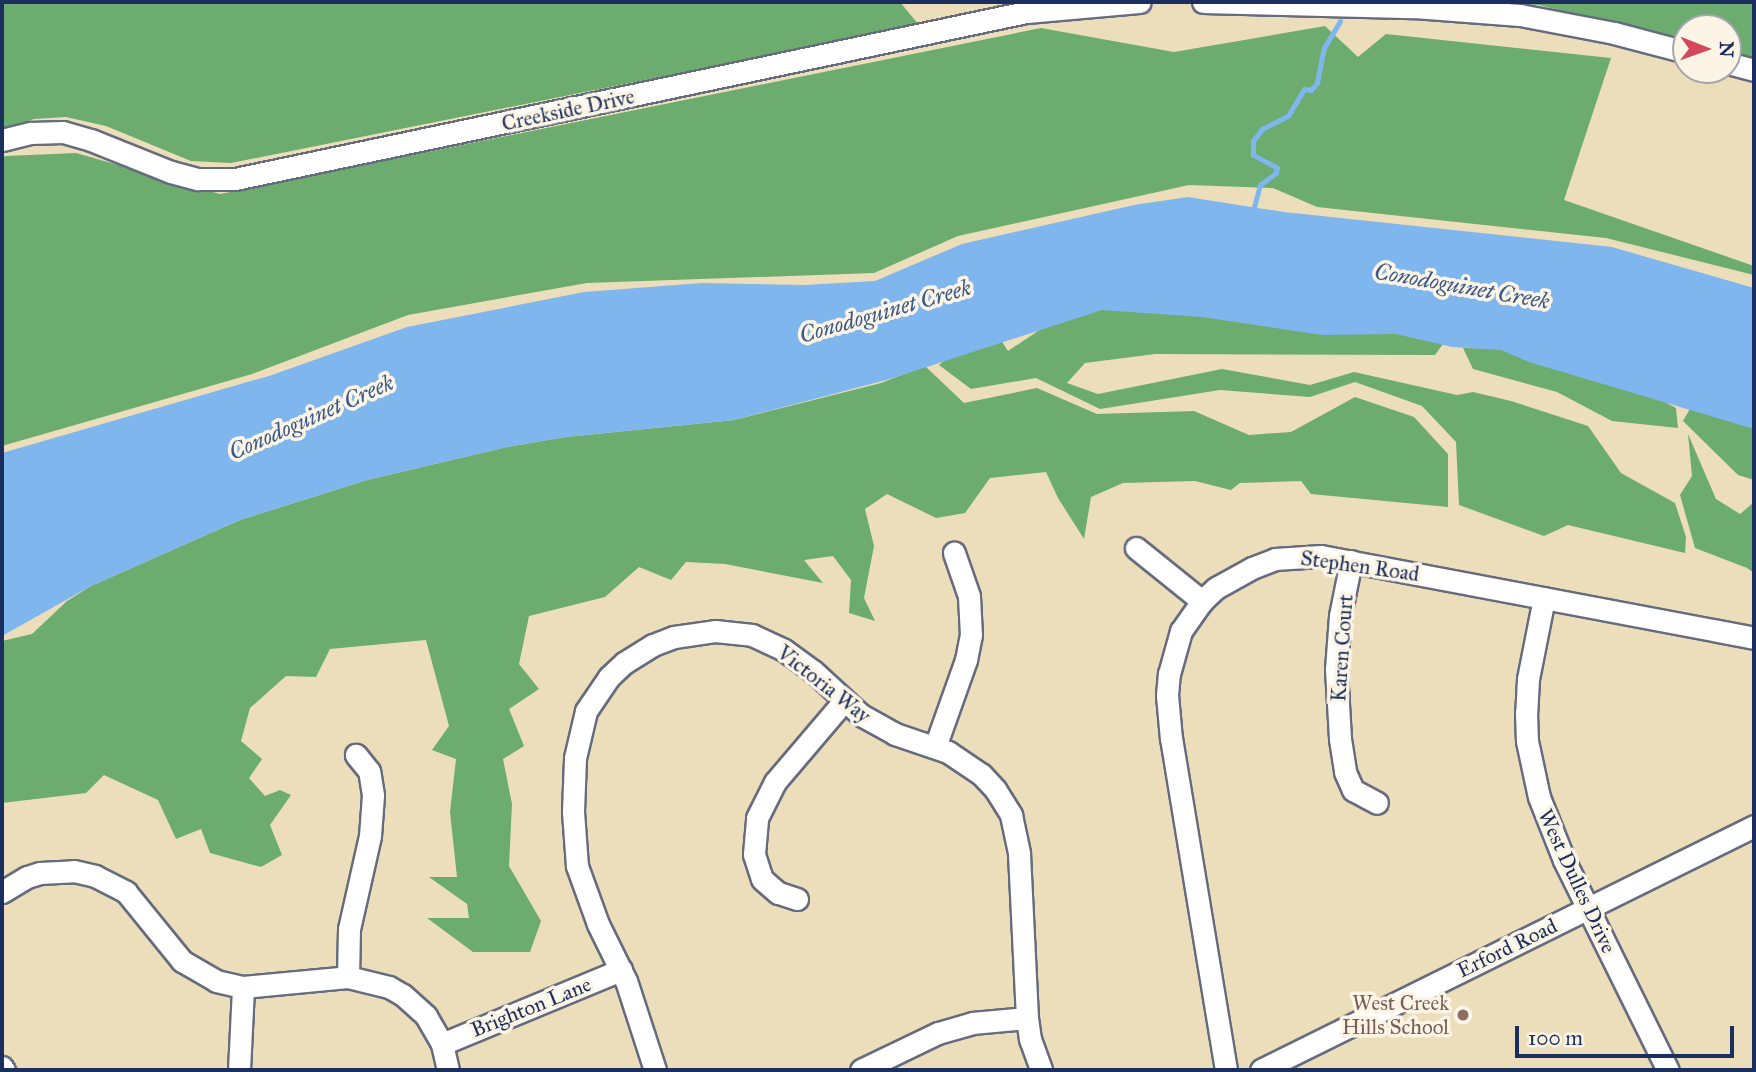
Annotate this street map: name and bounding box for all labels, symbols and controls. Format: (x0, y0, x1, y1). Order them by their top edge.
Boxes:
north arrow (1672, 14, 1742, 84)
text: N (1715, 41, 1738, 58)
street label: Creekside Drive (499, 84, 637, 136)
water label: Conodoguinet Creek (1372, 257, 1552, 315)
water label: Conodoguinet Creek (796, 273, 974, 349)
water label: Conodoguinet Creek (224, 368, 398, 466)
street label: Stephen Road (1299, 545, 1421, 587)
street label: Karen Court (1326, 593, 1358, 703)
street label: Victoria Way (772, 640, 876, 728)
street label: West Dulles Drive (1533, 805, 1621, 957)
street label: Erford Road (1453, 913, 1561, 983)
street label: Brighton Lane (467, 971, 595, 1043)
place label: West Creek Hills School (1342, 990, 1449, 1040)
marker: West Creek Hills School (1455, 1007, 1471, 1023)
scale bar (1518, 1012, 1737, 1056)
text: 100 m (1528, 1025, 1583, 1051)

